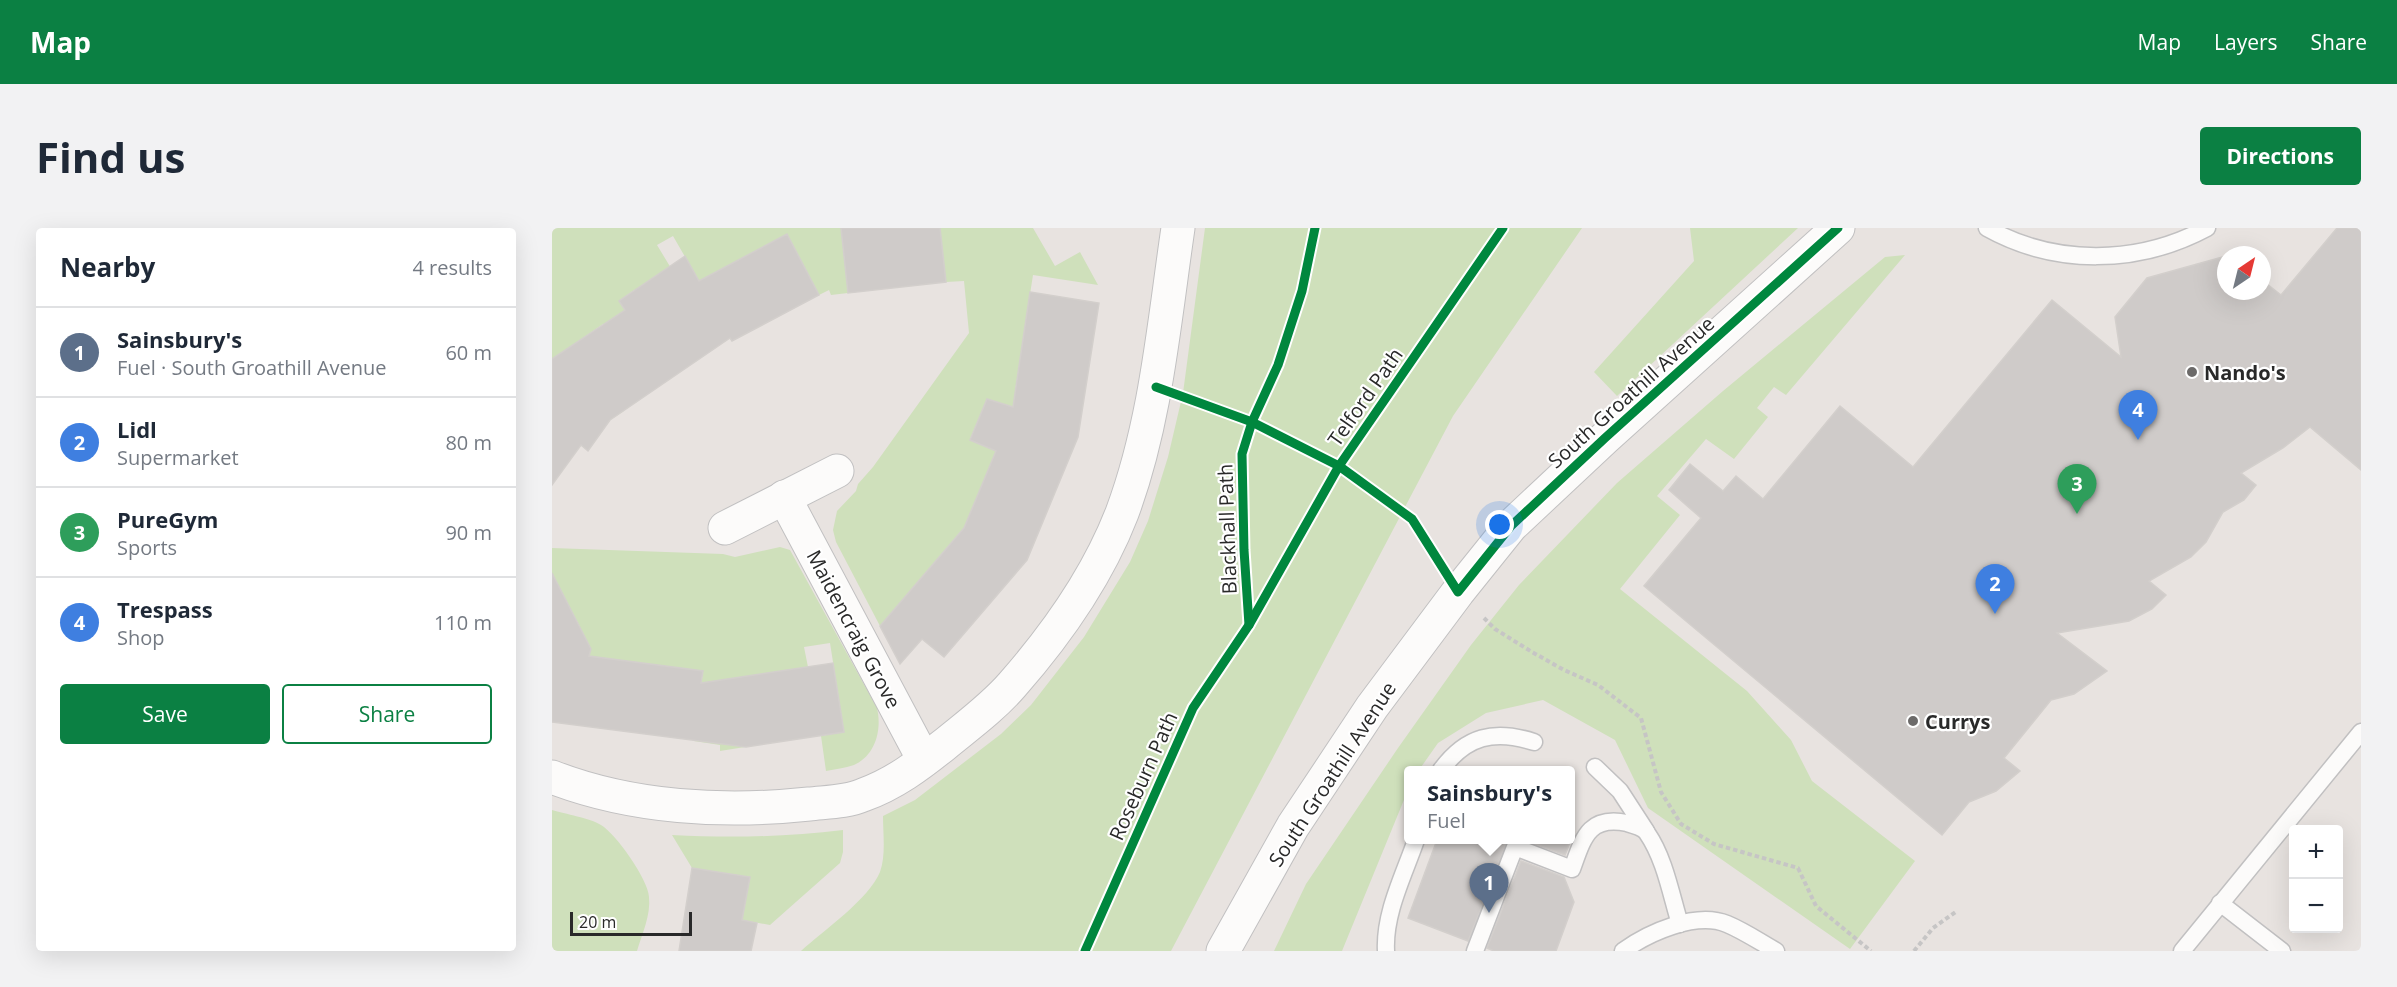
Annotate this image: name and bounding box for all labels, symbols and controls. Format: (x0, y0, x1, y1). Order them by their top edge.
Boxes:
text: Map (30, 23, 91, 61)
text: Map (2138, 28, 2181, 56)
text: Layers (2214, 28, 2278, 56)
text: Share (2311, 28, 2367, 56)
button: Directions (2200, 127, 2361, 185)
text: Find us (36, 128, 185, 185)
north arrow (2217, 246, 2271, 300)
text: Nearby (60, 249, 155, 285)
text: 4 results (412, 254, 492, 281)
street label: South Groathill Avenue (1542, 310, 1720, 474)
text: Sainsbury's (117, 324, 242, 354)
text: 1 (74, 339, 85, 366)
text: 60 m (445, 339, 492, 366)
street label: Telford Path (1321, 342, 1409, 452)
text: Fuel · South Groathill Avenue (117, 354, 387, 381)
place label: Nando's (2204, 359, 2286, 386)
marker: Nando's (2185, 365, 2199, 379)
pin: 4 (2118, 390, 2158, 440)
text: Lidl (117, 414, 157, 444)
text: 2 (74, 429, 85, 456)
text: 80 m (445, 429, 492, 456)
text: Supermarket (117, 444, 239, 471)
street label: Blackhall Path (1211, 463, 1243, 595)
pin: 3 (2058, 464, 2096, 514)
text: PureGym (117, 504, 218, 534)
your location (1485, 510, 1514, 539)
text: 3 (74, 519, 85, 546)
text: 90 m (445, 519, 492, 546)
text: Sports (117, 534, 177, 561)
street label: Maidencraig Grove (801, 545, 907, 713)
pin: 2 (1976, 564, 2014, 614)
text: Trespass (117, 594, 213, 624)
text: 4 (74, 609, 85, 636)
text: 110 m (434, 609, 492, 636)
text: Shop (117, 624, 165, 651)
street label: South Groathill Avenue (1262, 676, 1402, 872)
button: Save (60, 684, 270, 744)
button: Share (282, 684, 492, 744)
street label: Roseburn Path (1103, 708, 1183, 844)
place label: Currys (1925, 708, 1990, 735)
marker: Currys (1906, 714, 1920, 728)
popup (1404, 766, 1575, 844)
text: Sainsbury's (1427, 777, 1552, 807)
text: Fuel (1427, 807, 1466, 834)
map controls (2289, 825, 2343, 933)
button: + (2289, 825, 2343, 879)
pin: 1 (1470, 864, 1508, 913)
button: − (2289, 879, 2343, 933)
scale bar (570, 909, 692, 936)
text: 20 m (579, 911, 616, 933)

